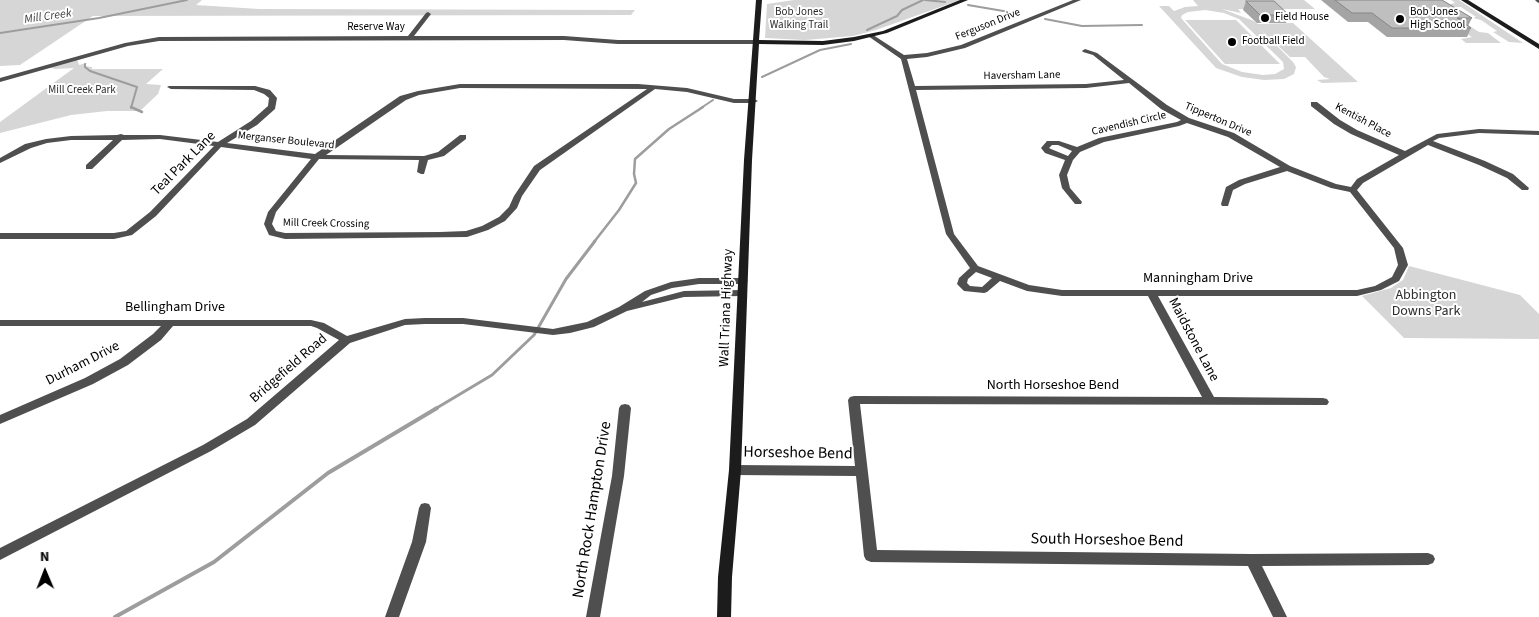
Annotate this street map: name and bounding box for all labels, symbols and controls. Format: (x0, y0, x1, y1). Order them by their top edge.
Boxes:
park label: Bob Jones Walking Trail (770, 6, 828, 32)
street label: Ferguson Drive (954, 6, 1022, 44)
place label: Bob Jones High School (1410, 6, 1465, 32)
water label: Mill Creek (23, 7, 73, 27)
place label: Field House (1275, 11, 1329, 25)
marker: Field House (1259, 12, 1271, 24)
marker: Bob Jones High School (1394, 13, 1406, 25)
street label: Reserve Way (347, 21, 405, 35)
place label: Football Field (1242, 35, 1305, 49)
marker: Football Field (1226, 36, 1238, 48)
street label: Haversham Lane (983, 69, 1061, 83)
park label: Mill Creek Park (48, 84, 116, 98)
street label: Tipperton Drive (1182, 100, 1254, 140)
street label: Kentish Place (1333, 101, 1393, 141)
street label: Cavendish Circle (1091, 109, 1167, 139)
street label: Teal Park Lane (148, 128, 220, 200)
street label: Merganser Boulevard (237, 129, 335, 153)
street label: Mill Creek Crossing (283, 217, 369, 231)
street label: Wall Triana Highway (717, 249, 737, 367)
street label: Manningham Drive (1143, 271, 1253, 287)
park label: Abbington Downs Park (1392, 288, 1460, 321)
street label: Maidstone Lane (1164, 295, 1222, 385)
street label: Bellingham Drive (125, 300, 225, 316)
street label: Bridgefield Road (247, 331, 331, 407)
street label: Durham Drive (43, 338, 123, 390)
street label: North Horseshoe Bend (987, 378, 1119, 394)
street label: North Rock Hampton Drive (570, 420, 616, 600)
street label: Horseshoe Bend (743, 443, 853, 465)
street label: South Horseshoe Bend (1031, 530, 1183, 552)
north arrow (20, 547, 70, 597)
text: N (40, 547, 50, 567)

